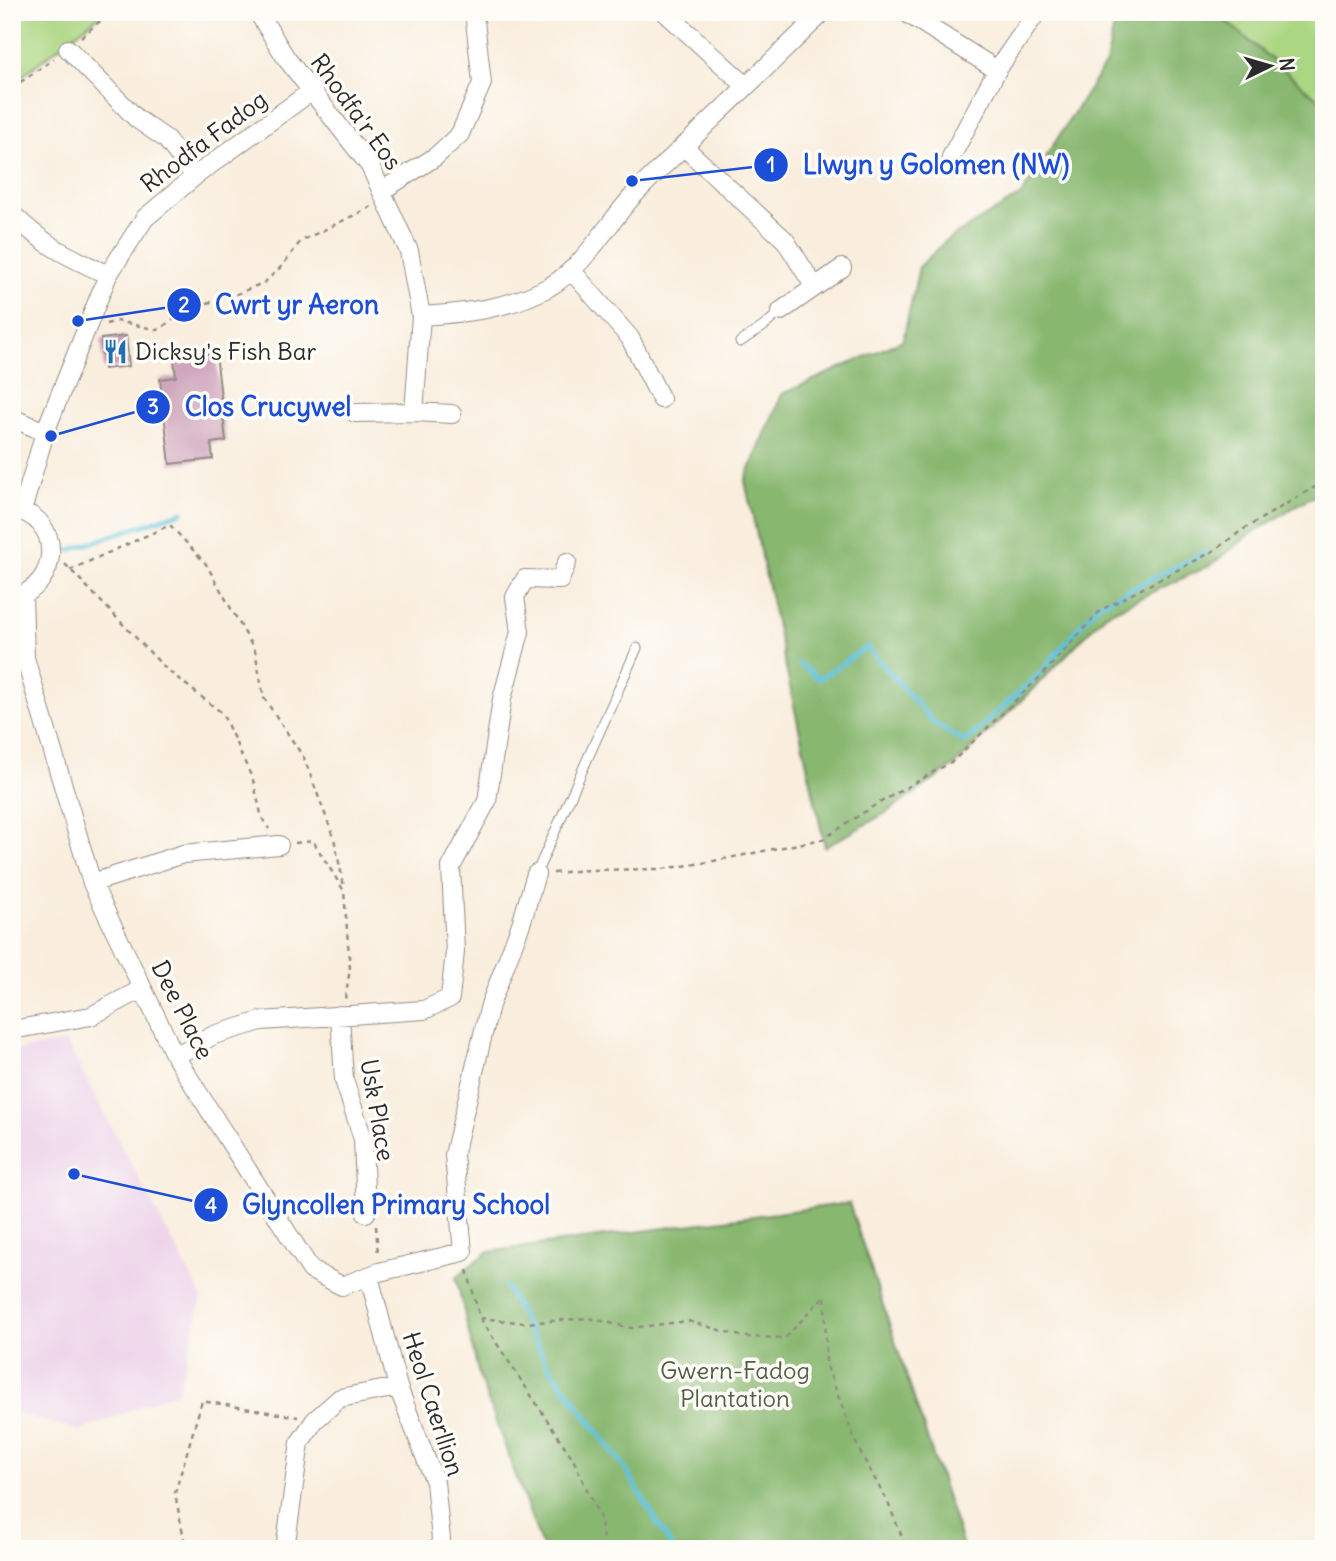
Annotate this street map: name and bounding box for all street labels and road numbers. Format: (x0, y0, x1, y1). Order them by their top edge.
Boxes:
street label: Rhodfa'r Eos (305, 48, 409, 175)
street label: Rhodfa Fadog (134, 84, 273, 199)
street label: Dee Place (145, 955, 220, 1064)
street label: Usk Place (354, 1056, 402, 1163)
street label: Heol Caerllion (397, 1328, 471, 1480)

